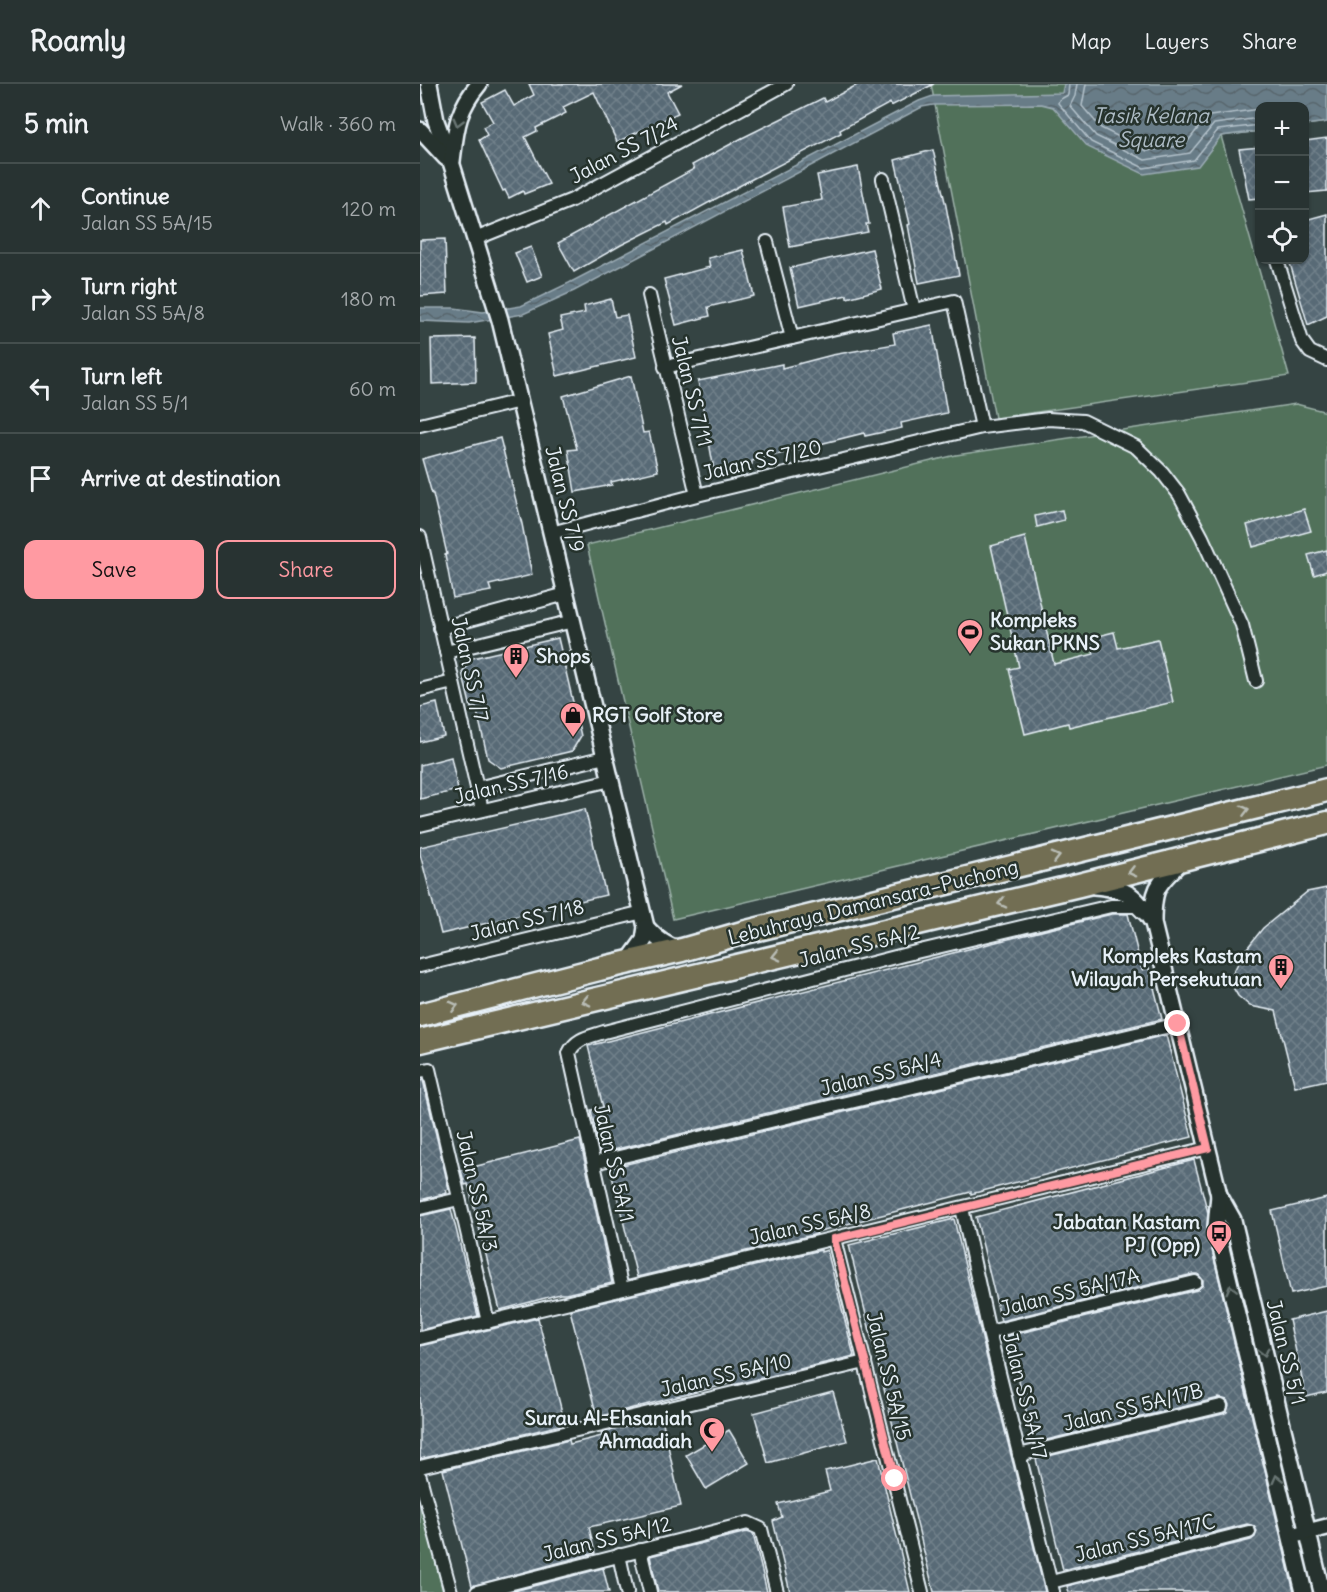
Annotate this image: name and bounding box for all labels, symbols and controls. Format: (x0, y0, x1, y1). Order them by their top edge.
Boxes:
text: Roamly (30, 23, 126, 59)
text: Map (1071, 28, 1111, 55)
text: Layers (1144, 28, 1209, 55)
text: Share (1242, 28, 1297, 55)
water label: Tasik Kelana Square (1093, 102, 1210, 153)
map controls (1255, 102, 1309, 264)
button: + (1255, 102, 1309, 156)
text: 5 min (24, 107, 89, 140)
street label: Jalan SS 7/24 (565, 110, 682, 189)
text: Walk · 360 m (280, 111, 396, 136)
one-way arrow (452, 116, 465, 126)
button: − (1255, 156, 1309, 210)
text: Continue (81, 182, 170, 210)
icon: ahead (24, 192, 57, 225)
text: 120 m (342, 196, 396, 221)
text: Jalan SS 5A/15 (81, 210, 213, 235)
button: locate (1255, 210, 1309, 264)
text: Turn right (81, 272, 177, 300)
icon: right (24, 282, 57, 315)
text: 180 m (341, 286, 396, 311)
text: Jalan SS 5A/8 (81, 300, 205, 325)
street label: Jalan SS 7/11 (667, 333, 718, 449)
text: Turn left (81, 362, 162, 390)
icon: left (24, 372, 57, 405)
text: 60 m (349, 376, 396, 401)
text: Jalan SS 5/1 (81, 390, 188, 415)
street label: Jalan SS 7/20 (700, 434, 824, 485)
street label: Jalan SS 7/9 (540, 443, 591, 555)
icon: arrive (24, 462, 57, 495)
text: Arrive at destination (81, 464, 281, 492)
button: Save (24, 540, 204, 599)
button: Share (216, 540, 396, 599)
place label: Kompleks Sukan PKNS (990, 607, 1100, 655)
street label: Jalan SS 7/7 (446, 614, 495, 724)
sports icon: Kompleks Sukan PKNS (955, 617, 985, 655)
building icon: Shops (501, 641, 531, 679)
place label: Shops (536, 643, 590, 668)
shop icon: RGT Golf Store (558, 700, 588, 738)
place label: RGT Golf Store (592, 702, 723, 727)
street label: Jalan SS 7/16 (451, 758, 571, 809)
one-way arrow (1240, 805, 1250, 818)
one-way arrow (1050, 851, 1060, 864)
street label: Lebuhraya Damansara–Puchong (725, 853, 1021, 950)
one-way arrow (1128, 864, 1138, 877)
street label: Jalan SS 7/18 (467, 893, 587, 946)
one-way arrow (997, 896, 1007, 909)
street label: Jalan SS 5A/2 (796, 918, 922, 973)
place label: Kompleks Kastam Wilayah Persekutuan (1071, 943, 1262, 991)
one-way arrow (771, 949, 781, 962)
building icon: Kompleks Kastam Wilayah Persekutuan (1266, 952, 1296, 990)
one-way arrow (581, 994, 591, 1007)
one-way arrow (449, 1001, 459, 1014)
route end (1164, 1010, 1190, 1036)
street label: Jalan SS 5A/4 (818, 1046, 944, 1101)
street label: Jalan SS 5A/1 (589, 1101, 640, 1224)
street label: Jalan SS 5A/3 (451, 1128, 504, 1254)
street label: Jalan SS 5A/8 (747, 1197, 873, 1250)
place label: Jabatan Kastam PJ (Opp) (1053, 1209, 1200, 1257)
bus stop icon: Jabatan Kastam PJ (Opp) (1204, 1218, 1234, 1256)
street label: Jalan SS 5A/17A (998, 1262, 1142, 1321)
one-way arrow (1225, 1285, 1238, 1295)
street label: Jalan SS 5/1 (1261, 1297, 1312, 1407)
street label: Jalan SS 5A/15 (861, 1309, 918, 1443)
street label: Jalan SS 5A/17 (998, 1330, 1053, 1462)
one-way arrow (1256, 1346, 1269, 1356)
street label: Jalan SS 5A/10 (658, 1347, 794, 1402)
street label: Jalan SS 5A/17B (1060, 1377, 1205, 1436)
place label: Surau Al-Ehsaniah Ahmadiah (525, 1405, 692, 1453)
mosque icon: Surau Al-Ehsaniah Ahmadiah (697, 1415, 727, 1453)
route start (881, 1465, 907, 1491)
one-way arrow (1271, 1474, 1284, 1484)
street label: Jalan SS 5A/17C (1072, 1508, 1217, 1567)
street label: Jalan SS 5A/12 (540, 1510, 674, 1567)

